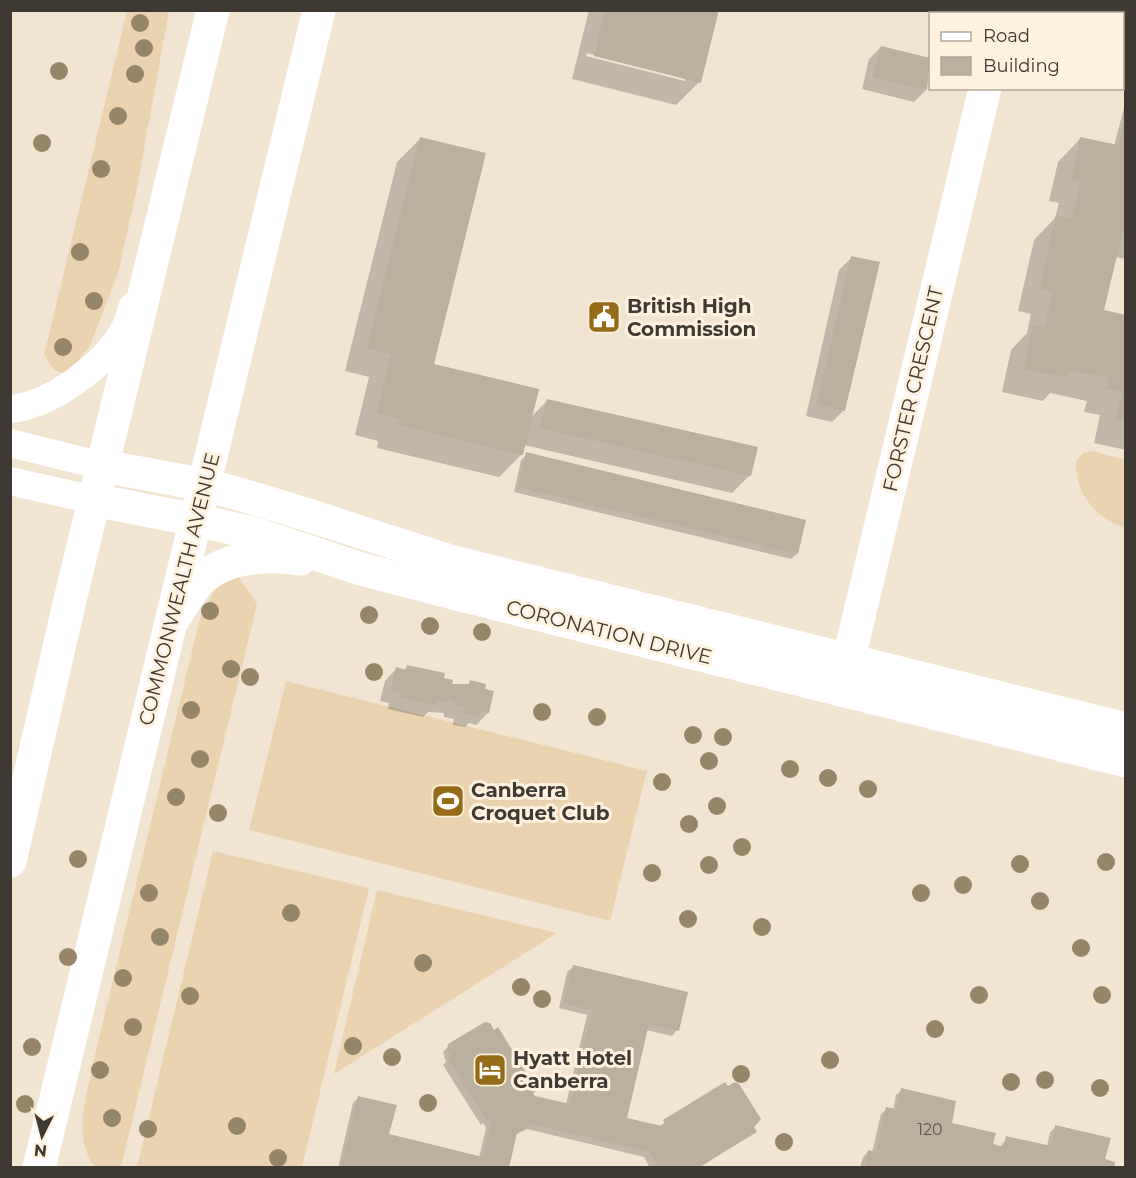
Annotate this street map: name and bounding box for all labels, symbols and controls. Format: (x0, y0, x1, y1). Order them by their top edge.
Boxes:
legend (929, 12, 1124, 90)
text: Road (983, 25, 1030, 47)
text: Building (983, 55, 1060, 77)
street label: FORSTER CRESCENT (878, 283, 948, 494)
place label: British High Commission (627, 294, 756, 341)
public building icon: British High Commission (586, 299, 622, 335)
street label: COMMONWEALTH AVENUE (133, 450, 225, 728)
street label: CORONATION DRIVE (504, 595, 714, 669)
place label: Canberra Croquet Club (471, 778, 610, 825)
sports icon: Canberra Croquet Club (430, 783, 466, 819)
place label: Hyatt Hotel Canberra (513, 1046, 632, 1093)
hotel icon: Hyatt Hotel Canberra (472, 1052, 508, 1088)
north arrow (12, 1106, 72, 1166)
house number: 120 (917, 1120, 943, 1139)
text: N (33, 1140, 48, 1161)

